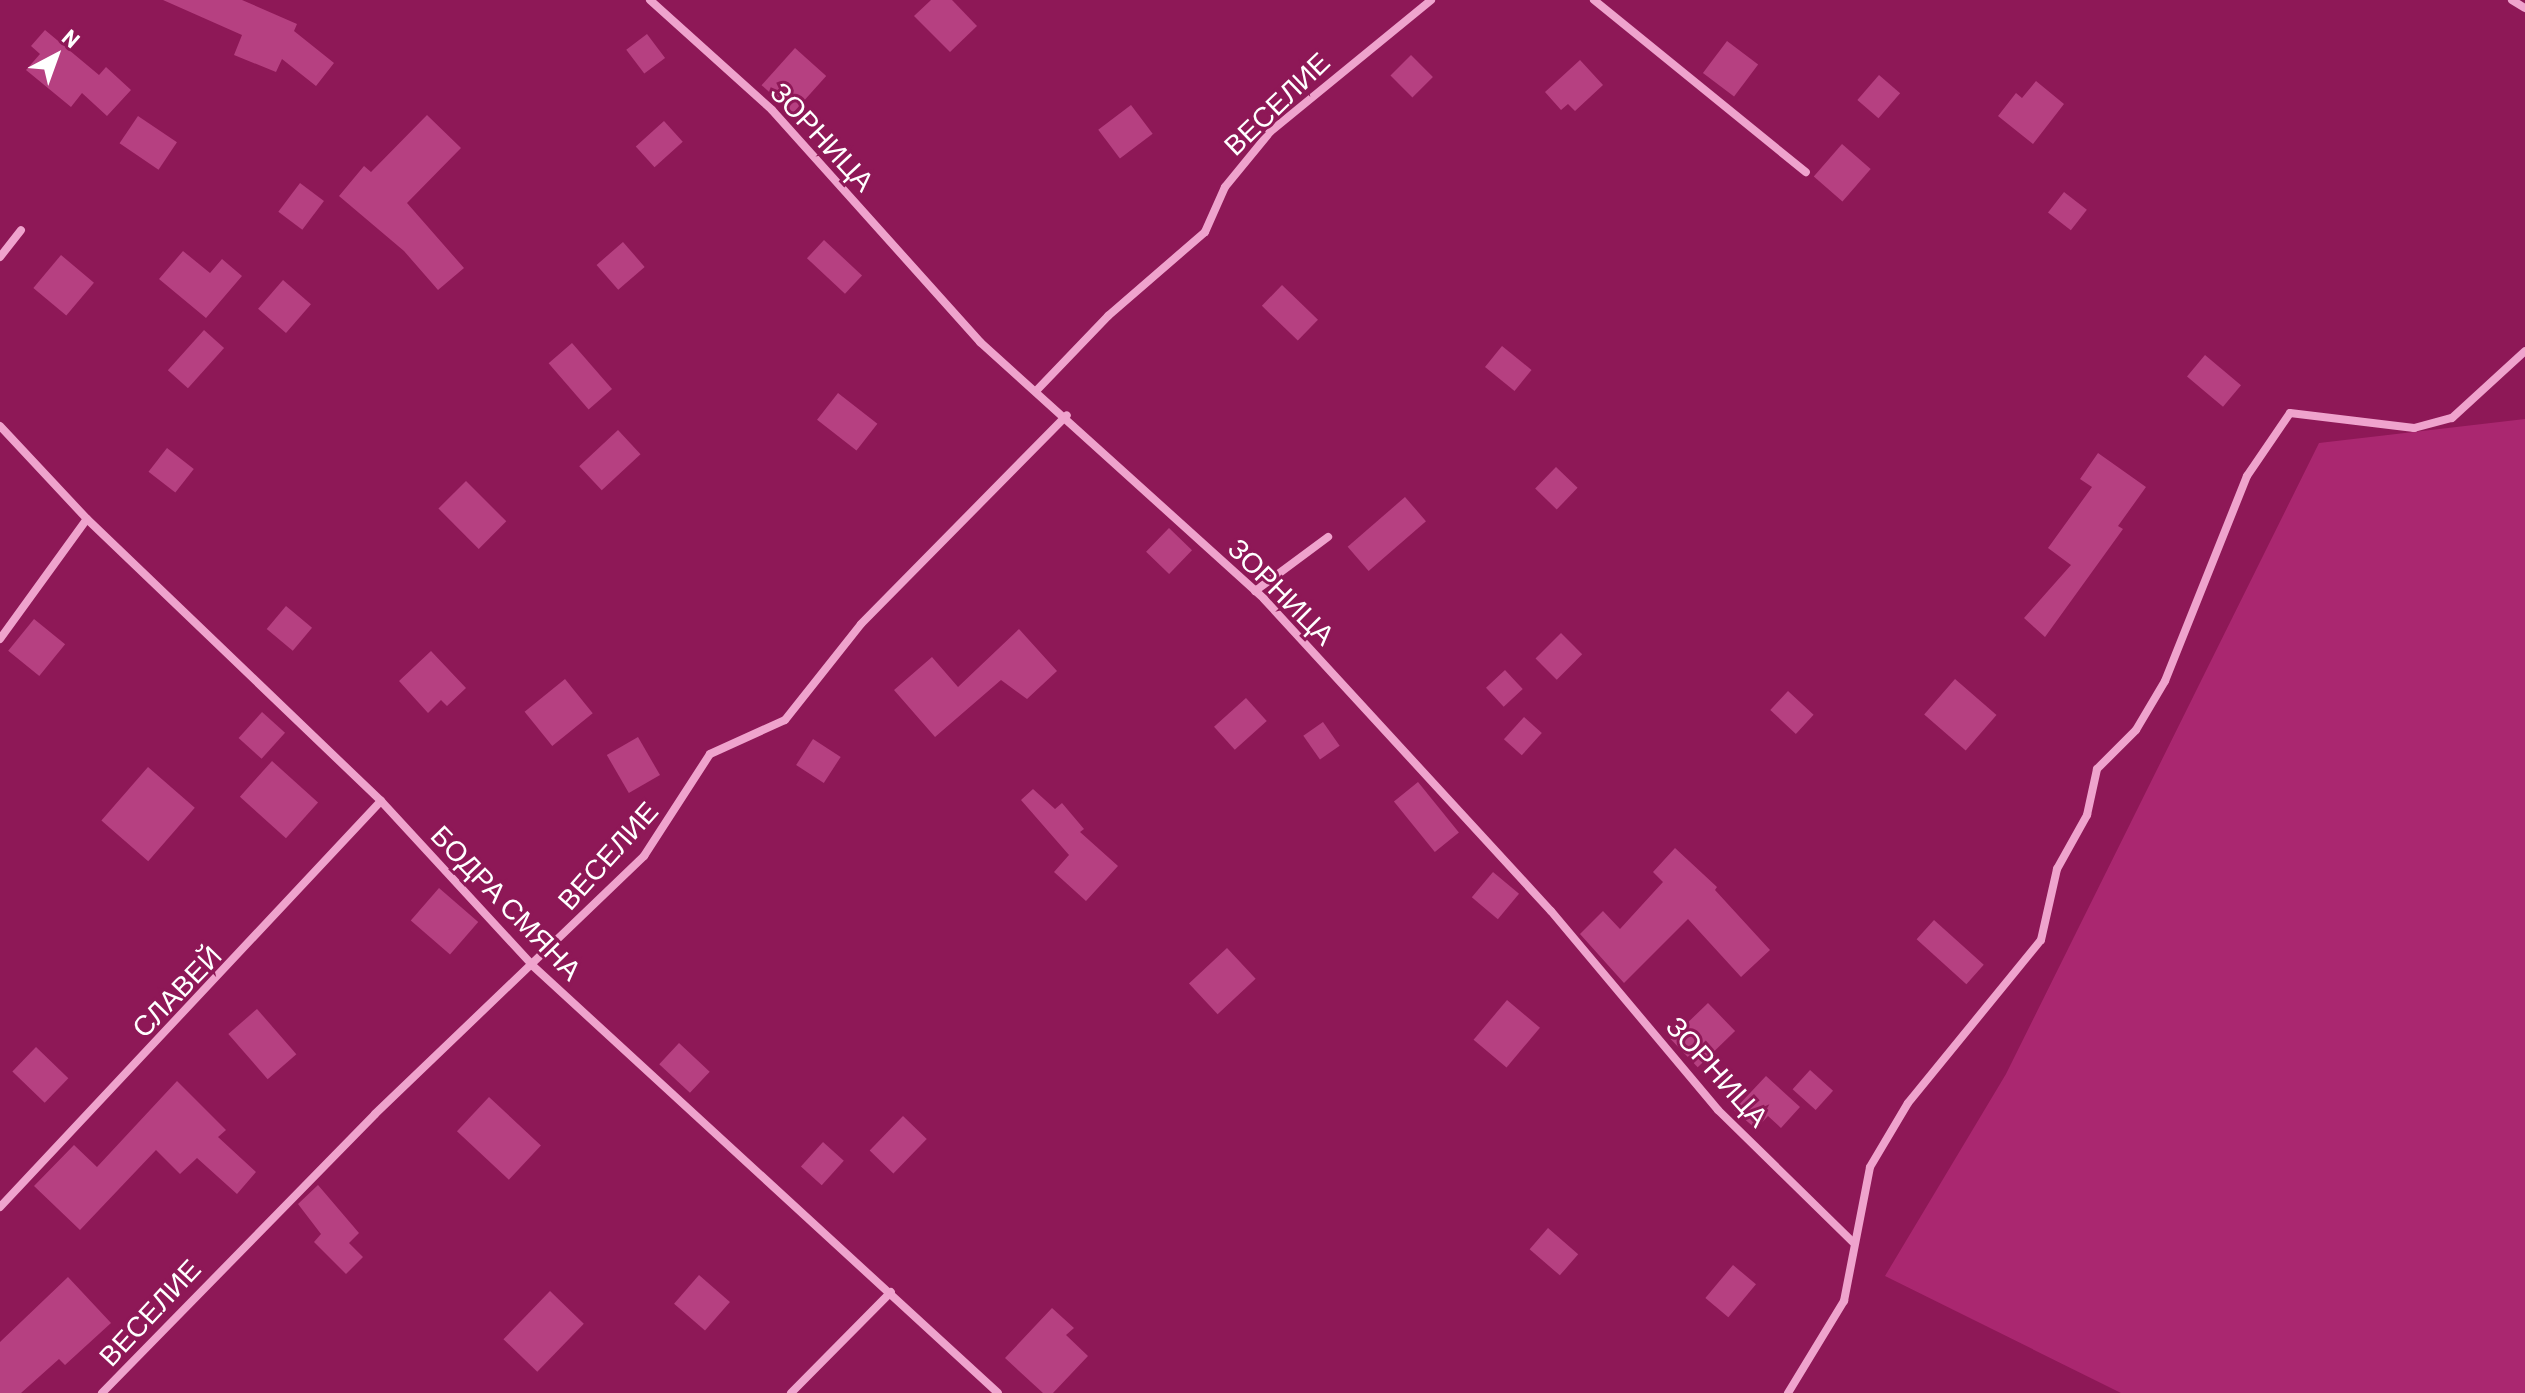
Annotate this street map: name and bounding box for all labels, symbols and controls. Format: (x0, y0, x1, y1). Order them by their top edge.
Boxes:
north arrow (16, 16, 96, 96)
text: N (58, 23, 86, 52)
street label: ВЕСЕЛИЕ (1216, 45, 1336, 161)
street label: ЗОРНИЦА (764, 75, 882, 197)
street label: ЗОРНИЦА (1222, 531, 1342, 651)
street label: ВЕСЕЛИЕ (550, 794, 664, 916)
street label: БОДРА СМЯНА (425, 818, 589, 986)
street label: СЛАВЕЙ (124, 938, 228, 1044)
street label: ЗОРНИЦА (1660, 1009, 1776, 1133)
street label: ВЕСЕЛИЕ (91, 1252, 207, 1372)

